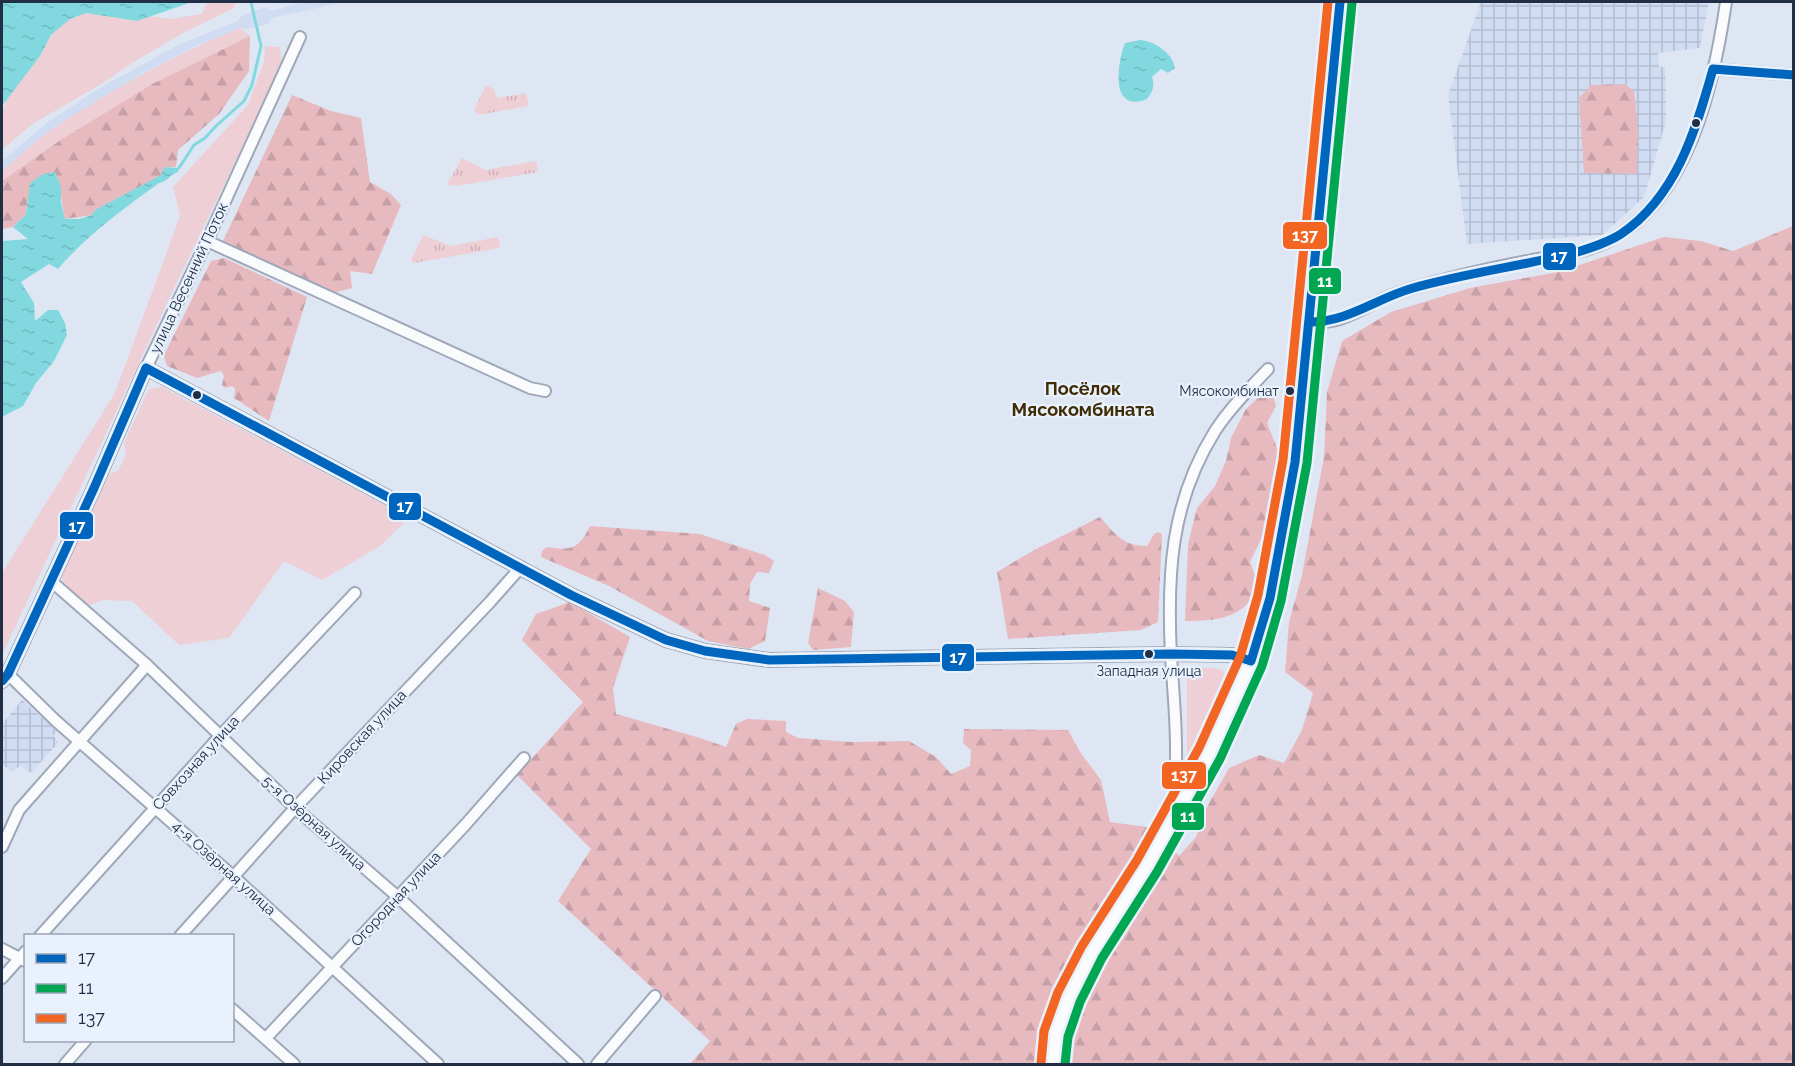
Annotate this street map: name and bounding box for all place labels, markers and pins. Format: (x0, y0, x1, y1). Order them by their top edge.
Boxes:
unlabelled marker (1690, 117, 1702, 129)
place label: Мясокомбинат (1179, 383, 1279, 399)
marker: Мясокомбинат (1284, 385, 1296, 397)
unlabelled marker (191, 389, 203, 401)
marker: Западная улица (1143, 648, 1155, 660)
place label: Западная улица (1097, 663, 1201, 679)

